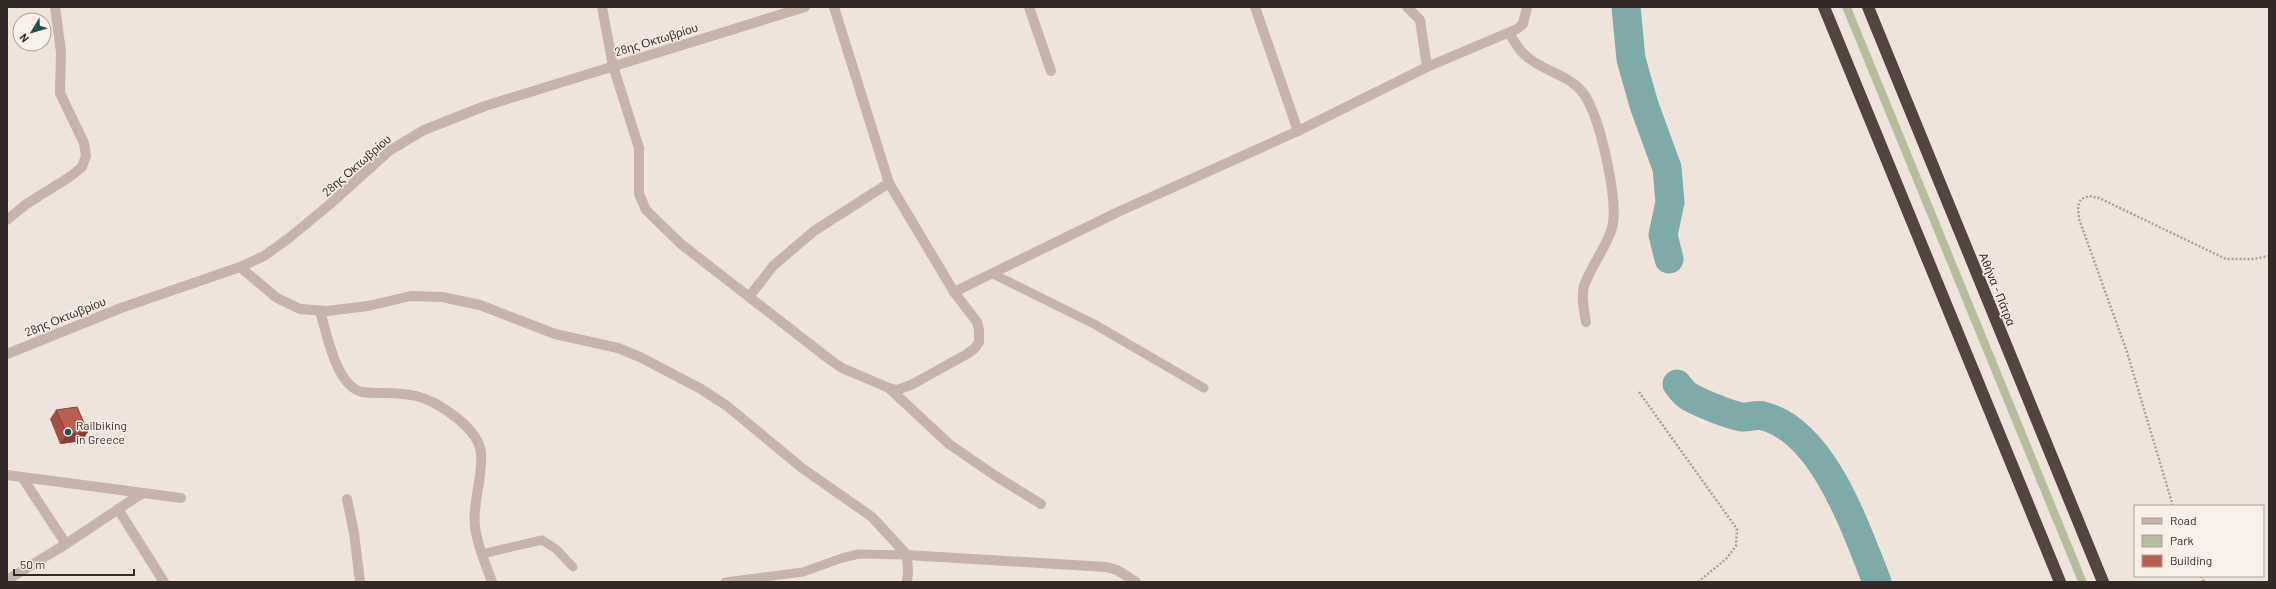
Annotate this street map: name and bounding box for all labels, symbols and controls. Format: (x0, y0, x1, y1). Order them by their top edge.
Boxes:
north arrow (12, 12, 52, 52)
street label: 28ης Οκτωβρίου (613, 20, 700, 59)
text: N (16, 32, 31, 45)
street label: 28ης Οκτωβρίου (319, 131, 394, 199)
street label: Αθήνα - Πάτρα (1976, 250, 2019, 328)
street label: 28ης Οκτωβρίου (22, 293, 108, 340)
place label: Railbiking in Greece (76, 418, 127, 446)
marker: Railbiking in Greece (63, 427, 73, 437)
legend (2134, 505, 2264, 577)
text: Road (2170, 513, 2197, 527)
text: Park (2170, 533, 2194, 547)
scale bar (14, 551, 134, 577)
text: Building (2170, 553, 2212, 567)
text: 50 m (20, 557, 45, 571)

